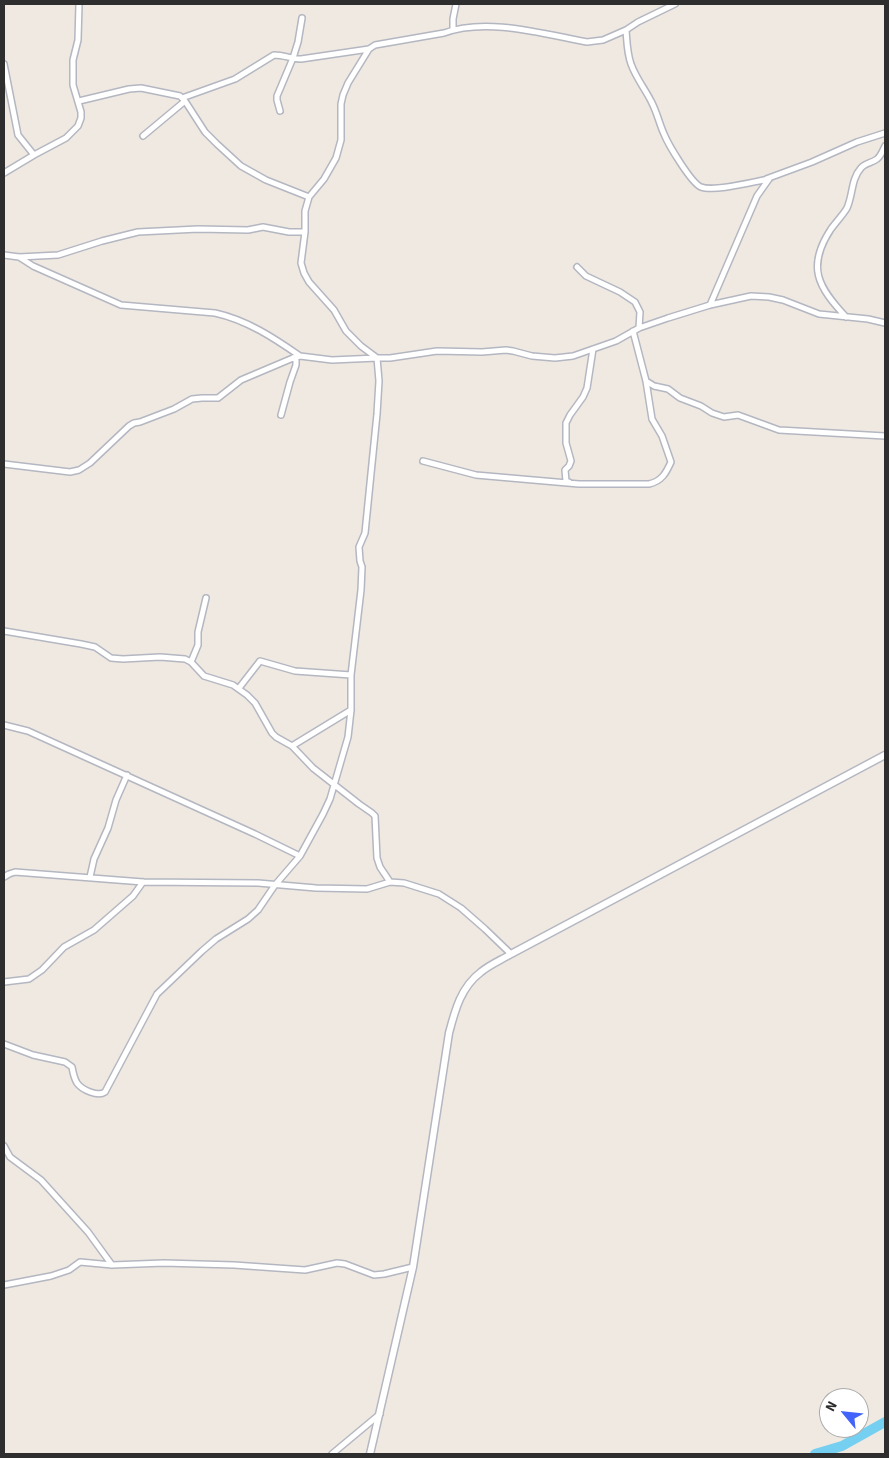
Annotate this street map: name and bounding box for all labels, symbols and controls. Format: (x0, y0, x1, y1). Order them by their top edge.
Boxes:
north arrow (819, 1388, 869, 1438)
text: N (821, 1398, 843, 1415)

